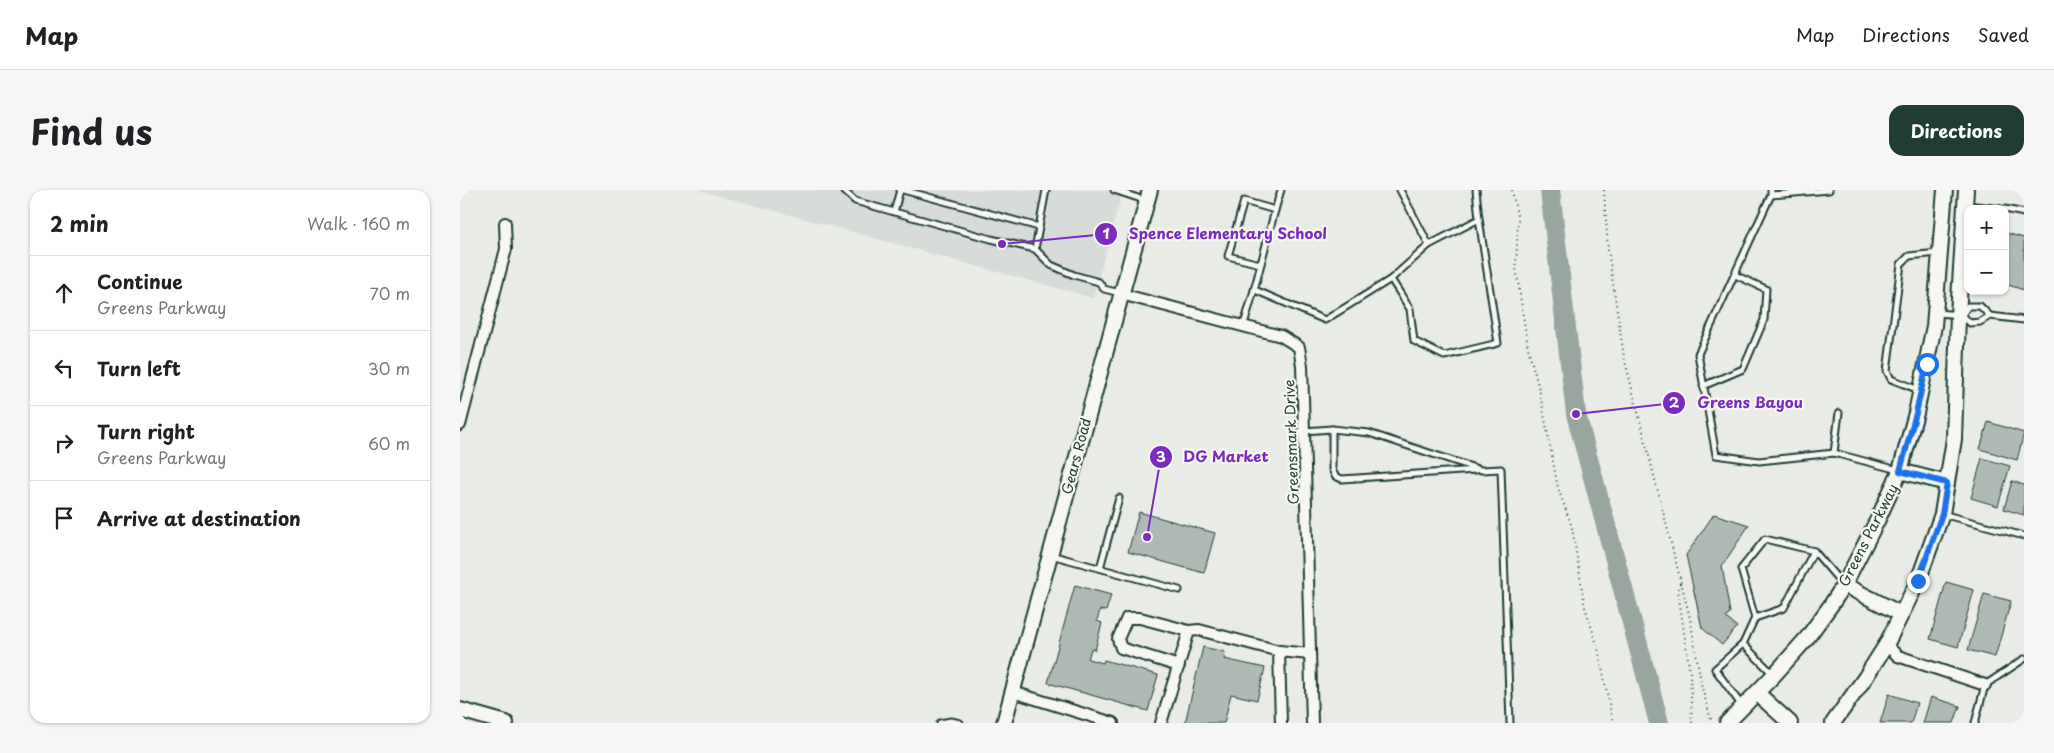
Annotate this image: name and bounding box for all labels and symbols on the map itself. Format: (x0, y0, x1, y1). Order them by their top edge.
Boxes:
callout: Spence Elementary School (1093, 219, 1337, 249)
text: 1 (1102, 221, 1110, 244)
text: Spence Elementary School (1129, 221, 1327, 244)
route start (1916, 353, 1939, 376)
street label: Greensmark Drive (1278, 379, 1304, 505)
callout: Greens Bayou (1662, 388, 1813, 418)
text: 2 (1669, 390, 1680, 413)
text: Greens Bayou (1697, 390, 1803, 413)
street label: Gears Road (1056, 415, 1096, 497)
callout: DG Market (1148, 442, 1279, 472)
text: 3 (1156, 444, 1166, 467)
text: DG Market (1183, 444, 1269, 467)
street label: Greens Parkway (1833, 480, 1903, 590)
route end (1907, 570, 1930, 593)

